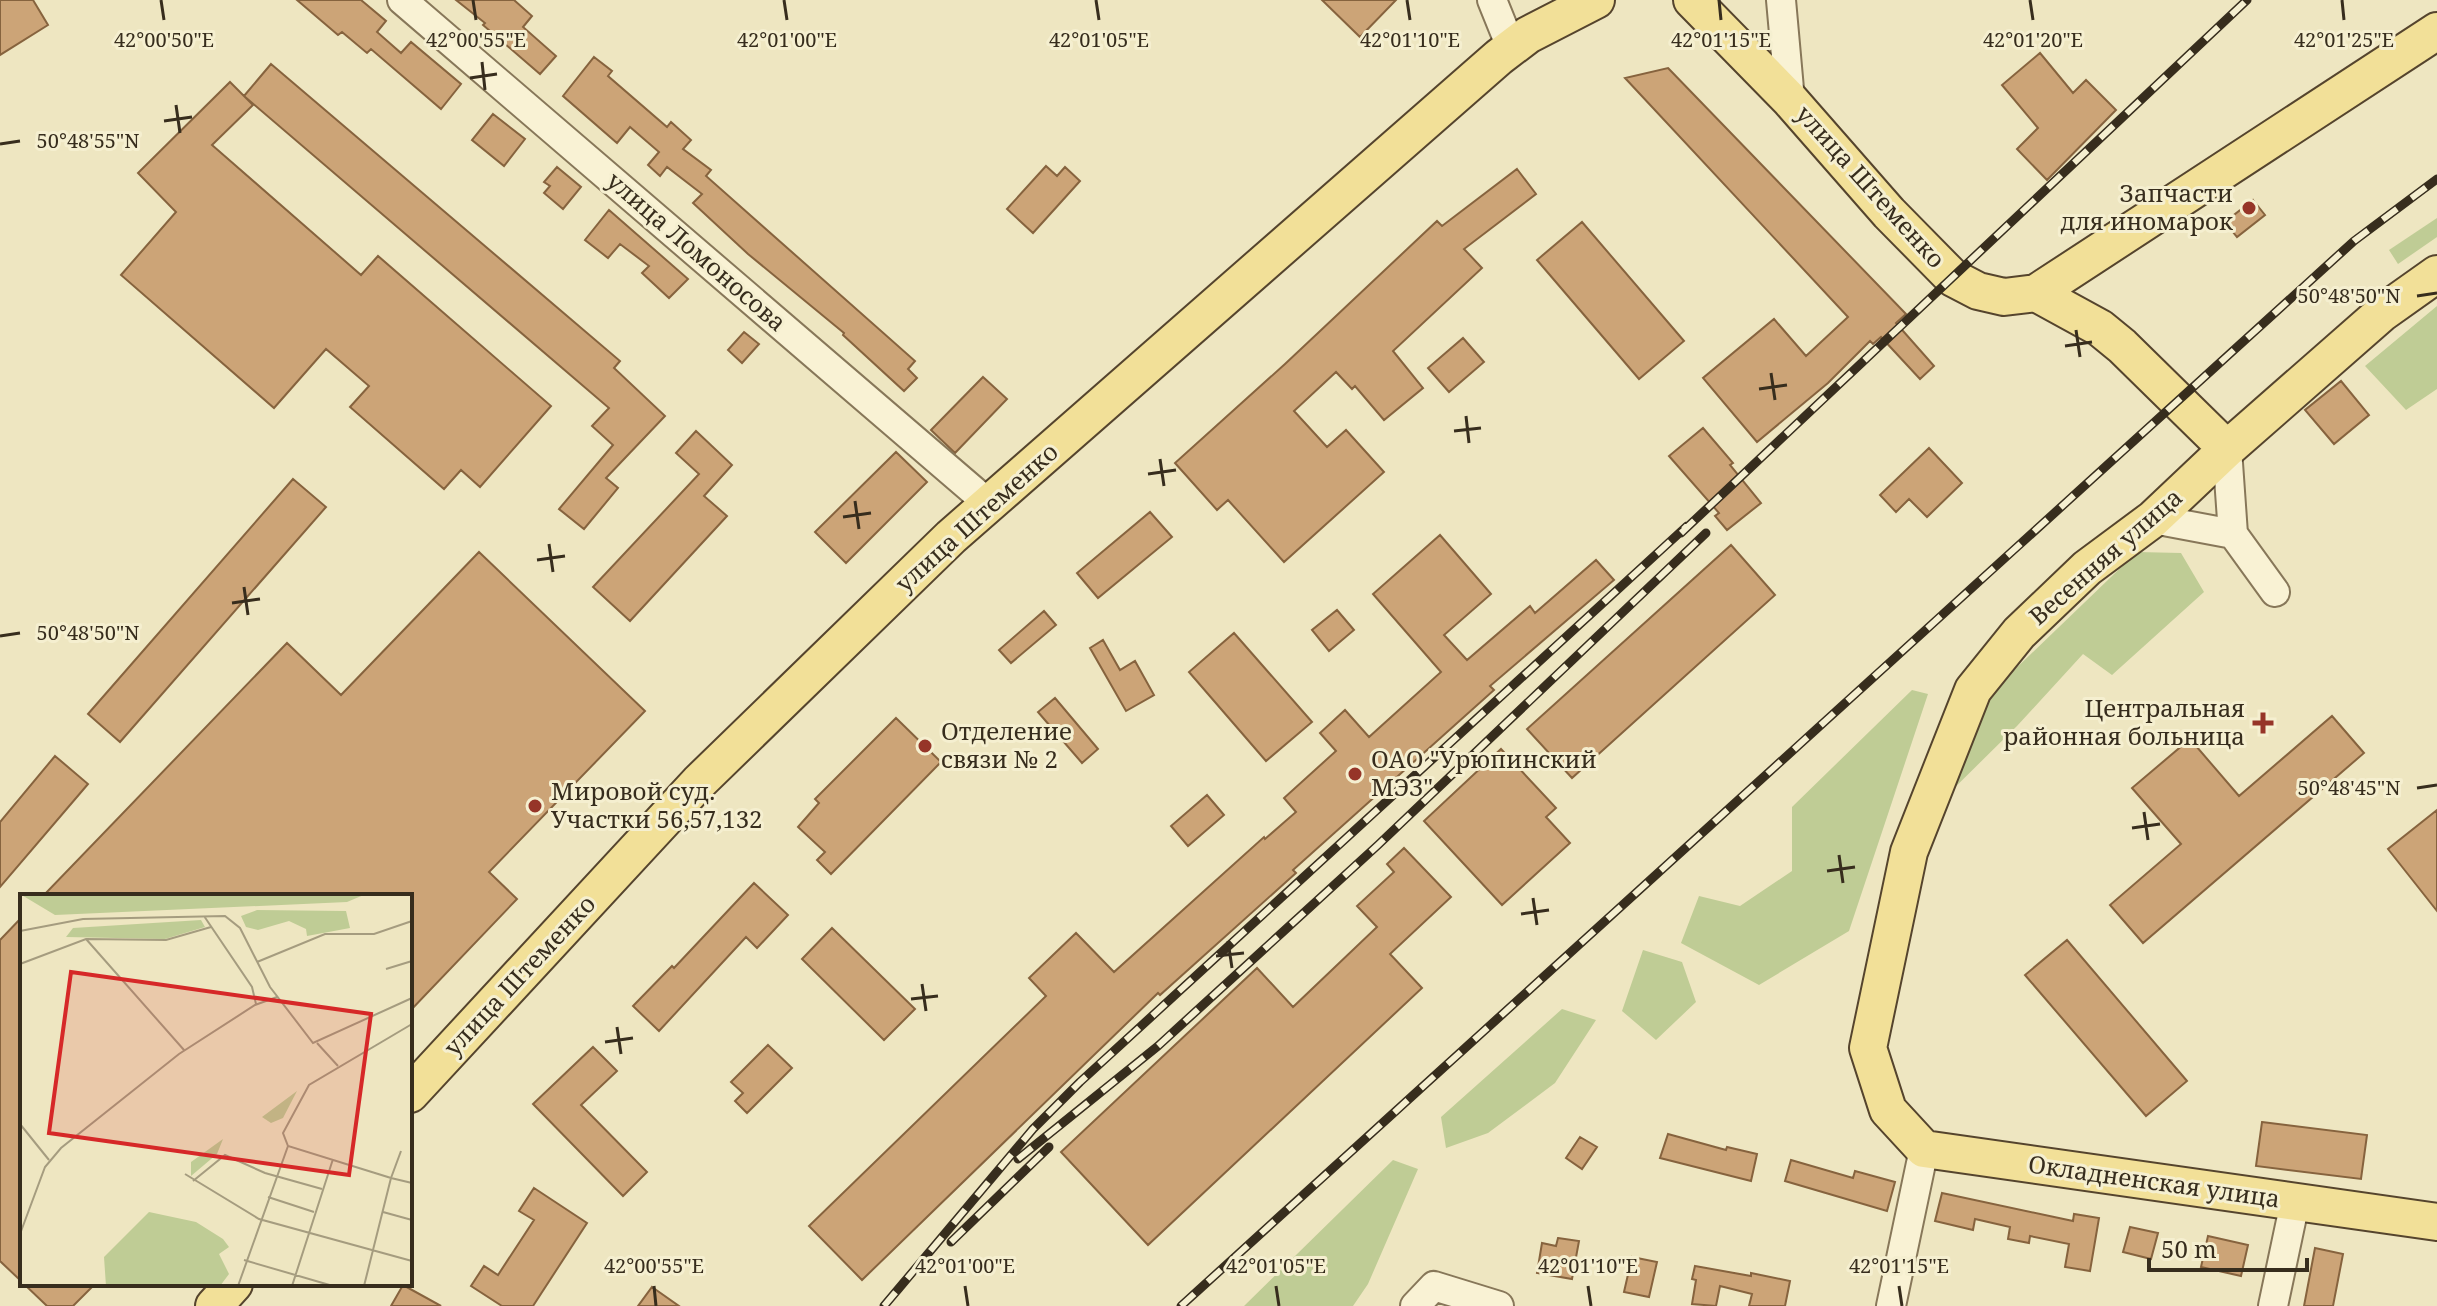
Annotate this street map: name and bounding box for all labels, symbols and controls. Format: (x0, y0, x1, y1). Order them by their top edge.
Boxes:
text: 42°00'50"E (114, 26, 214, 53)
text: 42°00'55"E (426, 26, 526, 53)
text: 42°01'00"E (737, 26, 837, 53)
text: 42°01'05"E (1049, 26, 1149, 53)
text: 42°01'10"E (1360, 26, 1460, 53)
text: 42°01'15"E (1671, 26, 1771, 53)
text: 42°01'20"E (1983, 26, 2083, 53)
text: 42°01'25"E (2294, 26, 2394, 53)
street label: улица Штеменко (1789, 97, 1953, 274)
text: 50°48'55"N (37, 127, 139, 154)
street label: улица Ломоносова (600, 164, 794, 338)
place label: Запчасти для иномарок (2061, 176, 2234, 237)
marker: Запчасти для иномарок (2240, 199, 2258, 217)
text: 50°48'50"N (2298, 282, 2400, 309)
street label: улица Штеменко (887, 435, 1064, 599)
street label: Весенняя улица (2021, 480, 2189, 632)
text: 50°48'50"N (37, 619, 139, 646)
place label: Центральная районная больница (2003, 691, 2245, 752)
marker: Центральная районная больница (2252, 712, 2274, 734)
place label: Отделение связи № 2 (941, 714, 1072, 775)
marker: Отделение связи № 2 (916, 737, 934, 755)
place label: ОАО "Урюпинский МЭЗ" (1371, 742, 1597, 803)
marker: ОАО "Урюпинский МЭЗ" (1346, 765, 1364, 783)
place label: Мировой суд. Участки 56,57,132 (551, 774, 763, 835)
text: 50°48'45"N (2298, 774, 2400, 801)
marker: Мировой суд. Участки 56,57,132 (526, 797, 544, 815)
street label: улица Штеменко (436, 887, 602, 1062)
inset map (20, 894, 412, 1286)
street label: Окладненская улица (2026, 1147, 2282, 1215)
scale bar (2149, 1222, 2307, 1272)
text: 50 m (2161, 1232, 2217, 1265)
text: 42°00'55"E (604, 1252, 704, 1279)
text: 42°01'00"E (915, 1252, 1015, 1279)
text: 42°01'05"E (1226, 1252, 1326, 1279)
text: 42°01'10"E (1538, 1252, 1638, 1279)
text: 42°01'15"E (1849, 1252, 1949, 1279)

